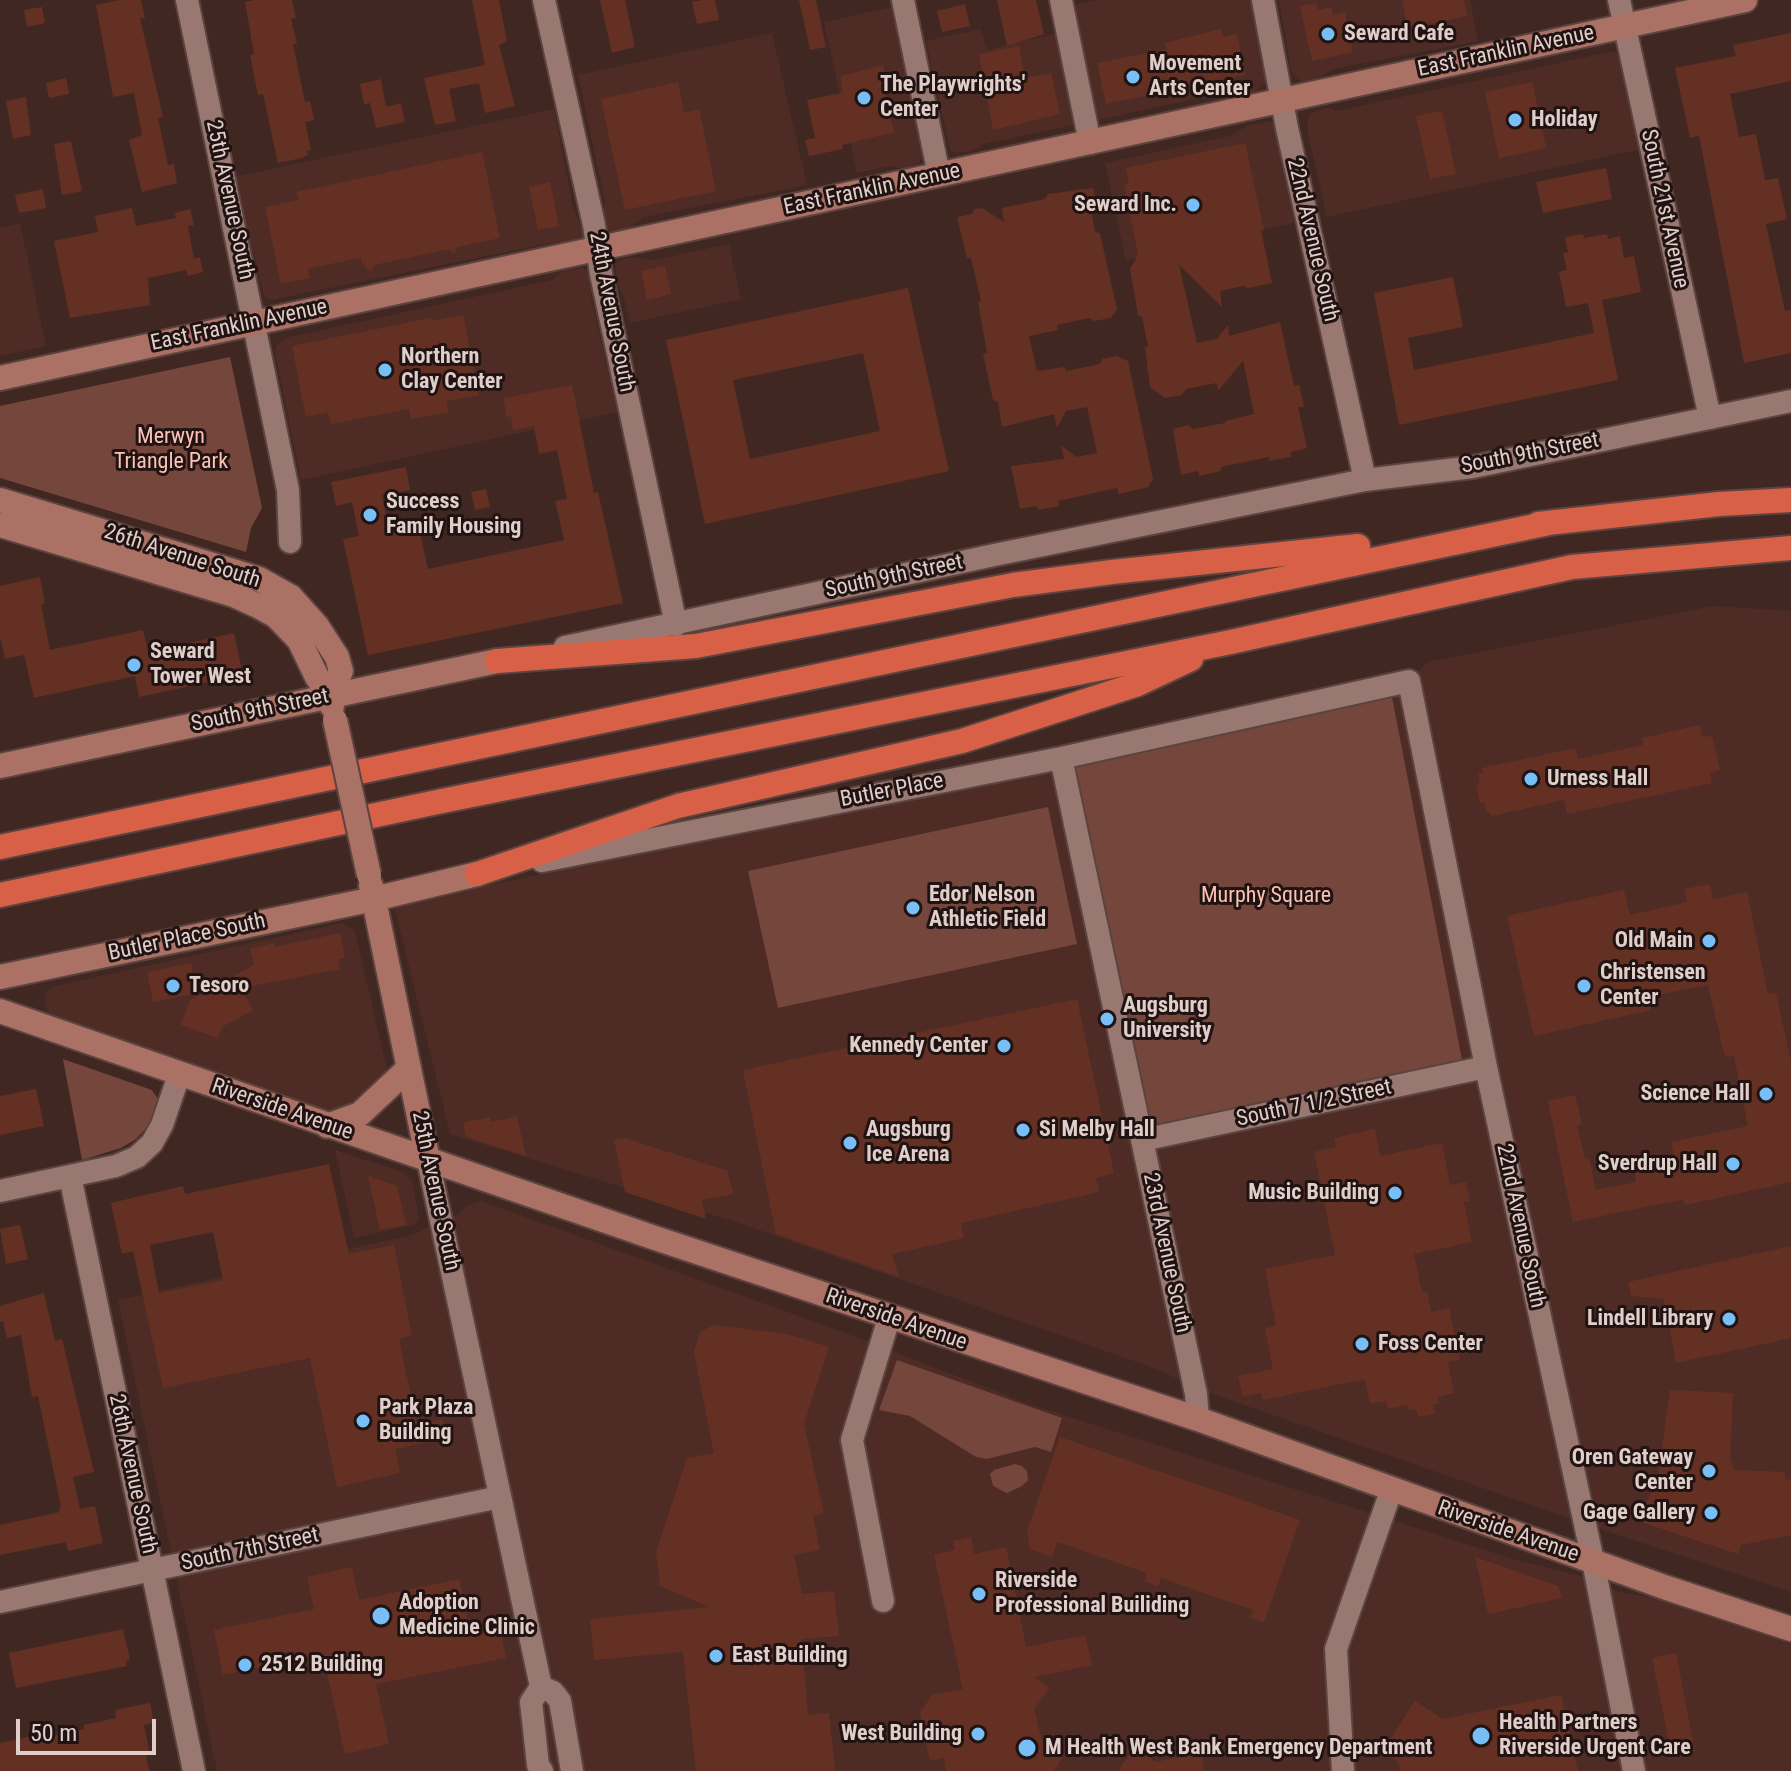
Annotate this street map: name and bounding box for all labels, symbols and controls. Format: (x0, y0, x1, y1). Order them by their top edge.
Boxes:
street label: East Franklin Avenue (1415, 20, 1597, 84)
place label: Seward Cafe (1344, 21, 1454, 47)
marker: Seward Cafe (1319, 25, 1337, 43)
place label: Movement Arts Center (1149, 51, 1250, 102)
marker: Movement Arts Center (1124, 68, 1142, 86)
place label: The Playwrights' Center (880, 72, 1025, 124)
marker: The Playwrights' Center (855, 89, 873, 107)
place label: Holiday (1531, 107, 1597, 133)
marker: Holiday (1506, 111, 1524, 129)
street label: 25th Avenue South (199, 118, 259, 282)
street label: South 21st Avenue (1634, 127, 1694, 291)
street label: 22nd Avenue South (1280, 156, 1344, 324)
street label: East Franklin Avenue (781, 158, 963, 222)
place label: Seward Inc. (1074, 192, 1177, 218)
marker: Seward Inc. (1184, 196, 1202, 214)
street label: 24th Avenue South (583, 230, 639, 394)
street label: East Franklin Avenue (148, 294, 330, 358)
place label: Northern Clay Center (401, 344, 503, 396)
marker: Northern Clay Center (376, 361, 394, 379)
park label: Merwyn Triangle Park (114, 424, 228, 476)
street label: South 9th Street (1459, 428, 1601, 480)
place label: Success Family Housing (386, 489, 521, 540)
marker: Success Family Housing (361, 506, 379, 524)
street label: 26th Avenue South (101, 519, 263, 595)
street label: South 9th Street (823, 550, 965, 604)
place label: Seward Tower West (150, 639, 251, 690)
marker: Seward Tower West (125, 656, 143, 674)
street label: South 9th Street (189, 684, 331, 738)
place label: Urness Hall (1547, 766, 1648, 792)
street label: Butler Place (838, 768, 946, 814)
marker: Urness Hall (1522, 770, 1540, 788)
place label: Edor Nelson Athletic Field (929, 882, 1046, 934)
park label: Murphy Square (1201, 883, 1331, 909)
marker: Edor Nelson Athletic Field (904, 899, 922, 917)
street label: Butler Place South (106, 908, 268, 968)
place label: Old Main (1615, 928, 1693, 954)
marker: Old Main (1700, 932, 1718, 950)
place label: Christensen Center (1600, 960, 1706, 1012)
place label: Tesoro (189, 973, 249, 999)
marker: Tesoro (164, 977, 182, 995)
marker: Christensen Center (1575, 977, 1593, 995)
place label: Augsburg University (1123, 993, 1212, 1044)
marker: Augsburg University (1098, 1010, 1116, 1028)
place label: Kennedy Center (849, 1033, 988, 1059)
marker: Kennedy Center (995, 1037, 1013, 1055)
street label: Riverside Avenue (208, 1073, 356, 1147)
street label: South 7 1/2 Street (1234, 1075, 1394, 1133)
place label: Science Hall (1640, 1081, 1750, 1107)
marker: Science Hall (1757, 1085, 1775, 1103)
street label: 25th Avenue South (405, 1109, 465, 1273)
place label: Augsburg Ice Arena (866, 1117, 951, 1168)
place label: Si Melby Hall (1039, 1117, 1155, 1143)
marker: Si Melby Hall (1014, 1121, 1032, 1139)
marker: Augsburg Ice Arena (841, 1134, 859, 1152)
street label: 22nd Avenue South (1490, 1142, 1550, 1310)
place label: Sverdrup Hall (1598, 1151, 1717, 1177)
marker: Sverdrup Hall (1724, 1155, 1742, 1173)
street label: 23rd Avenue South (1136, 1171, 1196, 1335)
place label: Music Building (1248, 1180, 1379, 1206)
marker: Music Building (1386, 1184, 1404, 1202)
street label: Riverside Avenue (822, 1283, 970, 1357)
place label: Lindell Library (1587, 1306, 1713, 1332)
marker: Lindell Library (1720, 1310, 1738, 1328)
place label: Foss Center (1378, 1331, 1483, 1357)
marker: Foss Center (1353, 1335, 1371, 1353)
street label: 26th Avenue South (102, 1392, 162, 1556)
place label: Park Plaza Building (379, 1395, 473, 1446)
marker: Park Plaza Building (354, 1412, 372, 1430)
place label: Oren Gateway Center (1572, 1445, 1693, 1496)
marker: Oren Gateway Center (1700, 1462, 1718, 1480)
street label: Riverside Avenue (1434, 1495, 1582, 1569)
place label: Gage Gallery (1583, 1500, 1695, 1526)
marker: Gage Gallery (1702, 1504, 1720, 1522)
street label: South 7th Street (179, 1523, 321, 1577)
place label: Riverside Professional Builiding (995, 1568, 1189, 1620)
marker: Riverside Professional Builiding (970, 1585, 988, 1603)
place label: Adoption Medicine Clinic (399, 1590, 535, 1642)
marker: Adoption Medicine Clinic (370, 1605, 392, 1627)
place label: East Building (732, 1643, 848, 1669)
marker: East Building (707, 1647, 725, 1665)
place label: 2512 Building (261, 1652, 383, 1678)
marker: 2512 Building (236, 1656, 254, 1674)
scale bar (20, 1703, 160, 1753)
place label: Health Partners Riverside Urgent Care (1499, 1710, 1691, 1762)
text: 50 m (30, 1719, 77, 1747)
place label: West Building (841, 1721, 962, 1747)
marker: West Building (969, 1725, 987, 1743)
marker: Health Partners Riverside Urgent Care (1470, 1725, 1492, 1747)
place label: M Health West Bank Emergency Department (1045, 1735, 1432, 1761)
marker: M Health West Bank Emergency Department (1016, 1737, 1038, 1759)

